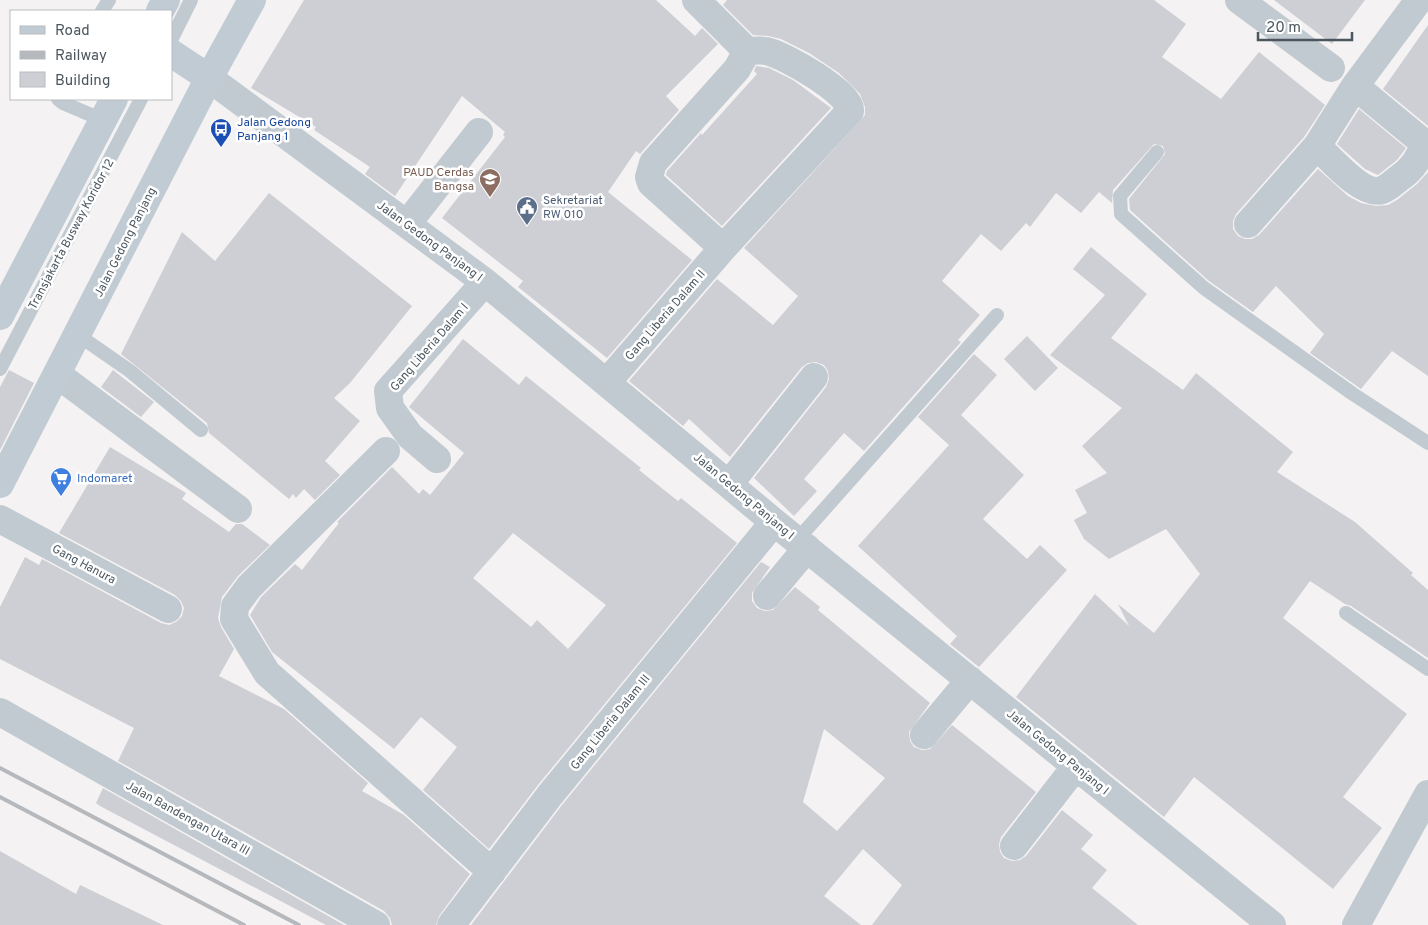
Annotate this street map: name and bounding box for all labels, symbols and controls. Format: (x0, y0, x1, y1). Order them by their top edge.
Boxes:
legend (10, 10, 172, 100)
scale bar (1258, 10, 1352, 42)
text: 20 m (1266, 19, 1301, 38)
text: Road (55, 22, 90, 41)
text: Railway (55, 47, 107, 66)
text: Building (55, 72, 110, 91)
place label: Jalan Gedong Panjang 1 (237, 115, 311, 145)
bus stop icon: Jalan Gedong Panjang 1 (209, 117, 233, 148)
street label: Transjakarta Busway Koridor 12 (25, 156, 118, 312)
place label: PAUD Cerdas Bangsa (403, 165, 474, 195)
school or university icon: PAUD Cerdas Bangsa (478, 167, 502, 198)
street label: Jalan Gedong Panjang (91, 185, 160, 300)
place label: Sekretariat RW 010 (543, 193, 603, 223)
public building icon: Sekretariat RW 010 (515, 195, 539, 226)
street label: Jalan Gedong Panjang I (373, 198, 486, 286)
street label: Gang Liberia Dalam II (622, 267, 709, 364)
street label: Gang Liberia Dalam I (387, 300, 472, 395)
street label: Jalan Gedong Panjang I (689, 450, 797, 544)
supermarket icon: Indomaret (49, 466, 73, 497)
place label: Indomaret (77, 471, 133, 487)
street label: Gang Hanura (49, 541, 118, 588)
street label: Gang Liberia Dalam III (567, 672, 654, 774)
street label: Jalan Gedong Panjang I (1003, 707, 1112, 799)
street label: Jalan Bandengan Utara III (123, 778, 252, 860)

